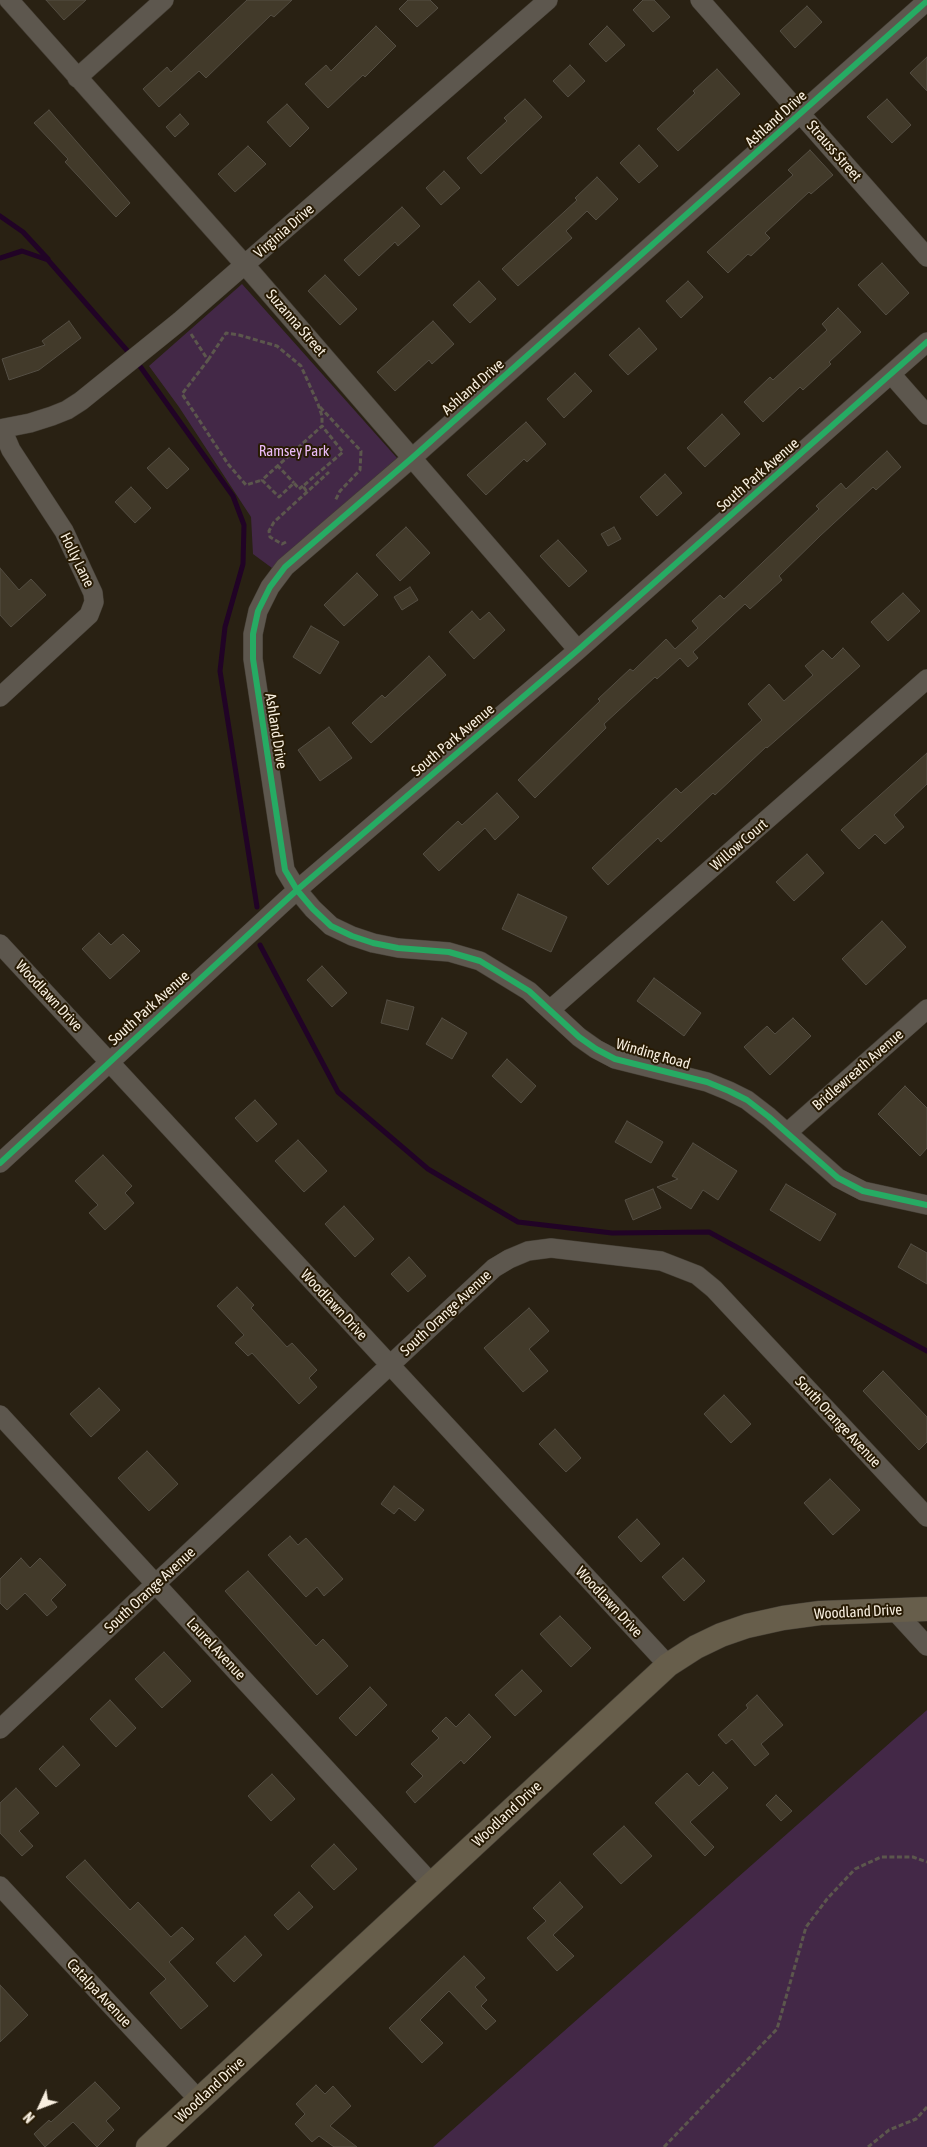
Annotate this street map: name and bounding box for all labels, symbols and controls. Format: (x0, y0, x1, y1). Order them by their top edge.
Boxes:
street label: Ashland Drive (742, 87, 810, 151)
street label: Strauss Street (803, 117, 865, 185)
street label: Virginia Drive (250, 200, 318, 262)
street label: Suzanna Street (262, 286, 330, 360)
street label: Ashland Drive (438, 355, 508, 419)
street label: South Park Avenue (713, 434, 803, 516)
park label: Ramsey Park (259, 442, 329, 460)
street label: Holly Lane (56, 530, 98, 590)
street label: Ashland Drive (261, 692, 291, 770)
street label: South Park Avenue (408, 700, 498, 780)
street label: Willow Court (707, 815, 771, 875)
street label: Woodlawn Drive (12, 957, 86, 1035)
street label: South Park Avenue (105, 967, 193, 1049)
street label: Bridlewreath Avenue (809, 1026, 907, 1114)
street label: Winding Road (614, 1035, 692, 1073)
street label: Woodlawn Drive (297, 1266, 371, 1344)
street label: South Orange Avenue (397, 1266, 495, 1360)
street label: South Orange Avenue (791, 1373, 885, 1471)
street label: South Orange Avenue (101, 1543, 199, 1637)
street label: Woodlawn Drive (572, 1563, 646, 1641)
street label: Woodland Drive (814, 1601, 902, 1623)
street label: Laurel Avenue (183, 1614, 249, 1684)
street label: Woodland Drive (469, 1777, 545, 1851)
street label: Catalpa Avenue (63, 1955, 135, 2031)
street label: Woodland Drive (172, 2053, 248, 2127)
north arrow (15, 2082, 65, 2132)
text: N (20, 2109, 38, 2126)

